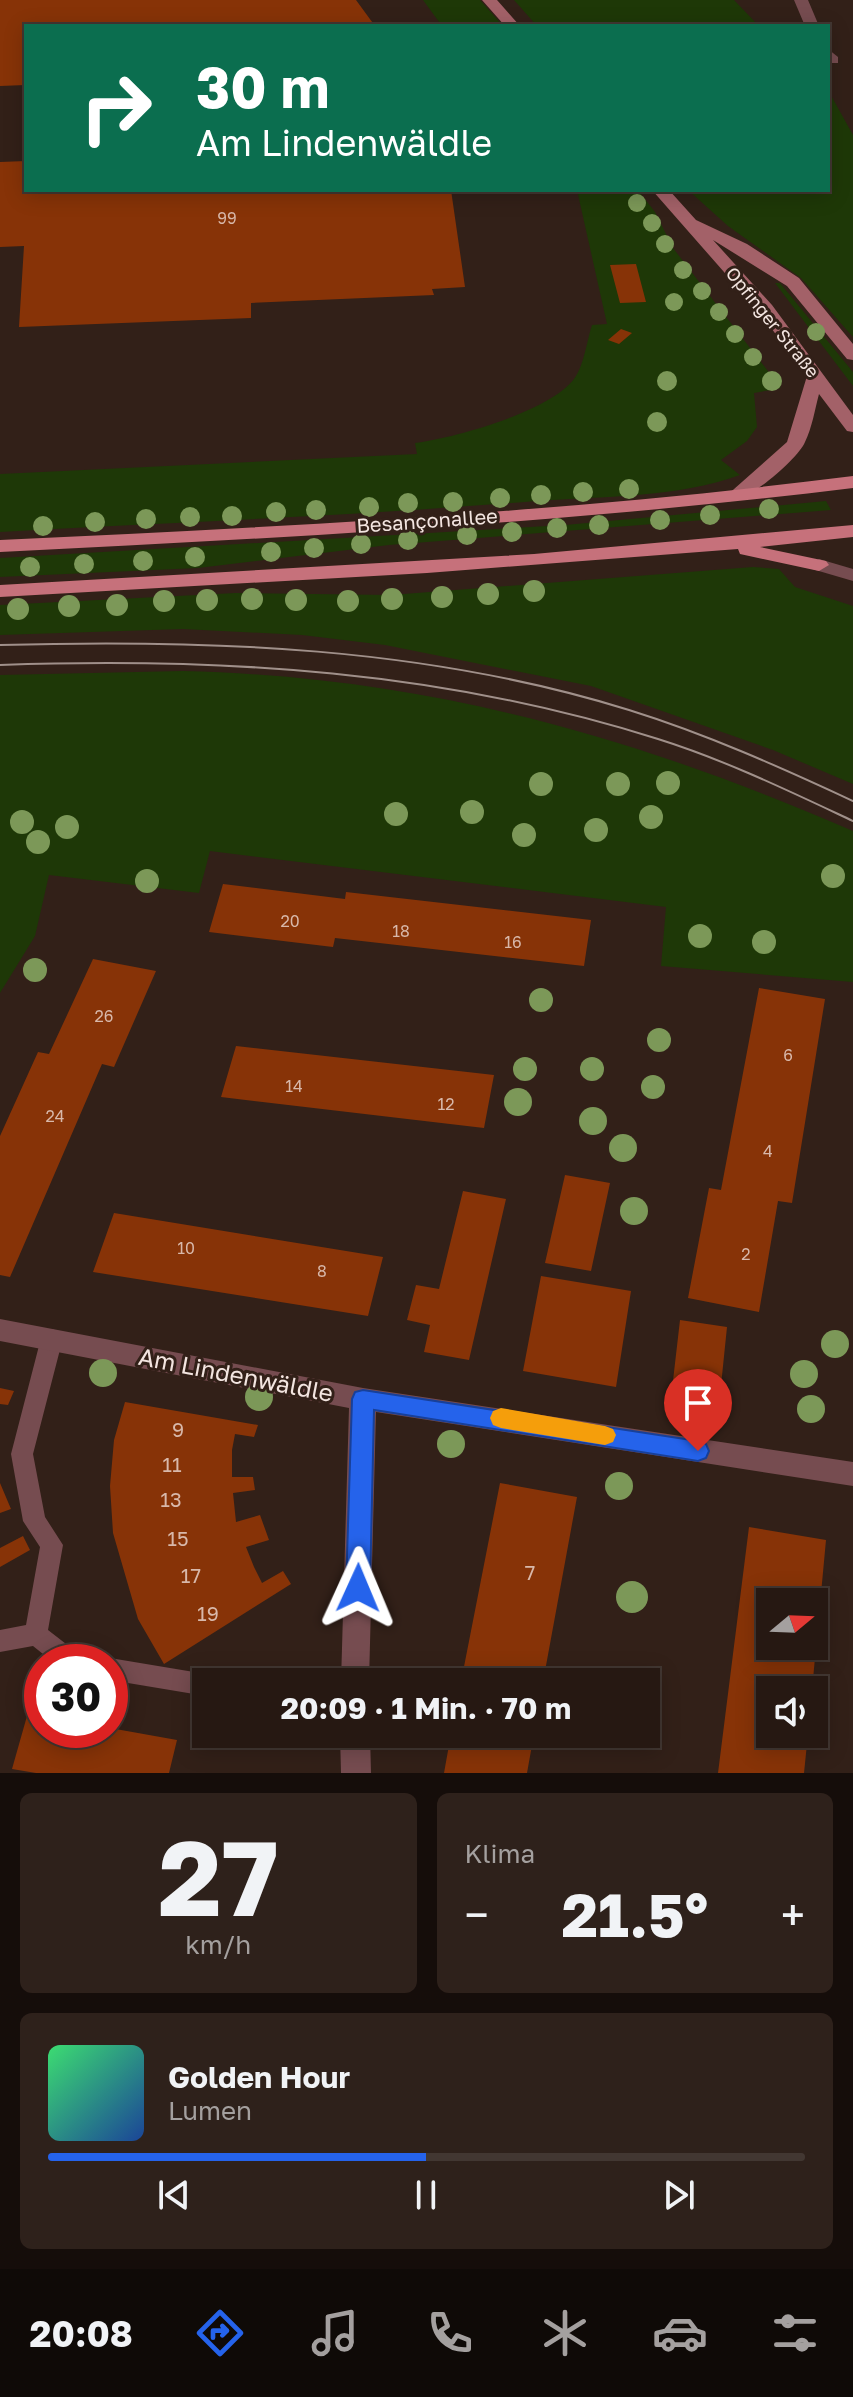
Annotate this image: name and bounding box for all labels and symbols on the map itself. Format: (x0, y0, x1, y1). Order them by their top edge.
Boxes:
house number: 99 (217, 208, 237, 228)
street label: Opfinger Straße (722, 262, 824, 382)
street label: Besançonallee (356, 503, 498, 537)
house number: 20 (280, 911, 300, 931)
house number: 18 (392, 921, 410, 941)
house number: 16 (504, 932, 522, 952)
house number: 26 (95, 1006, 113, 1026)
house number: 6 (783, 1045, 793, 1065)
house number: 14 (285, 1076, 303, 1096)
house number: 12 (437, 1094, 455, 1114)
house number: 24 (45, 1106, 65, 1126)
house number: 4 (763, 1141, 773, 1161)
house number: 10 (177, 1238, 195, 1258)
house number: 2 (741, 1244, 751, 1264)
house number: 8 (317, 1261, 327, 1281)
street label: Am Lindenwäldle (136, 1341, 336, 1407)
pin (664, 1369, 732, 1451)
house number: 9 (172, 1417, 184, 1441)
house number: 11 (162, 1452, 182, 1476)
house number: 13 (160, 1487, 182, 1511)
house number: 15 (167, 1526, 189, 1550)
position arrow (316, 1546, 400, 1630)
house number: 7 (525, 1560, 535, 1584)
house number: 17 (181, 1563, 201, 1587)
north arrow (756, 1588, 828, 1660)
house number: 19 (197, 1601, 219, 1625)
speed limit sign: 30 (24, 1644, 128, 1748)

